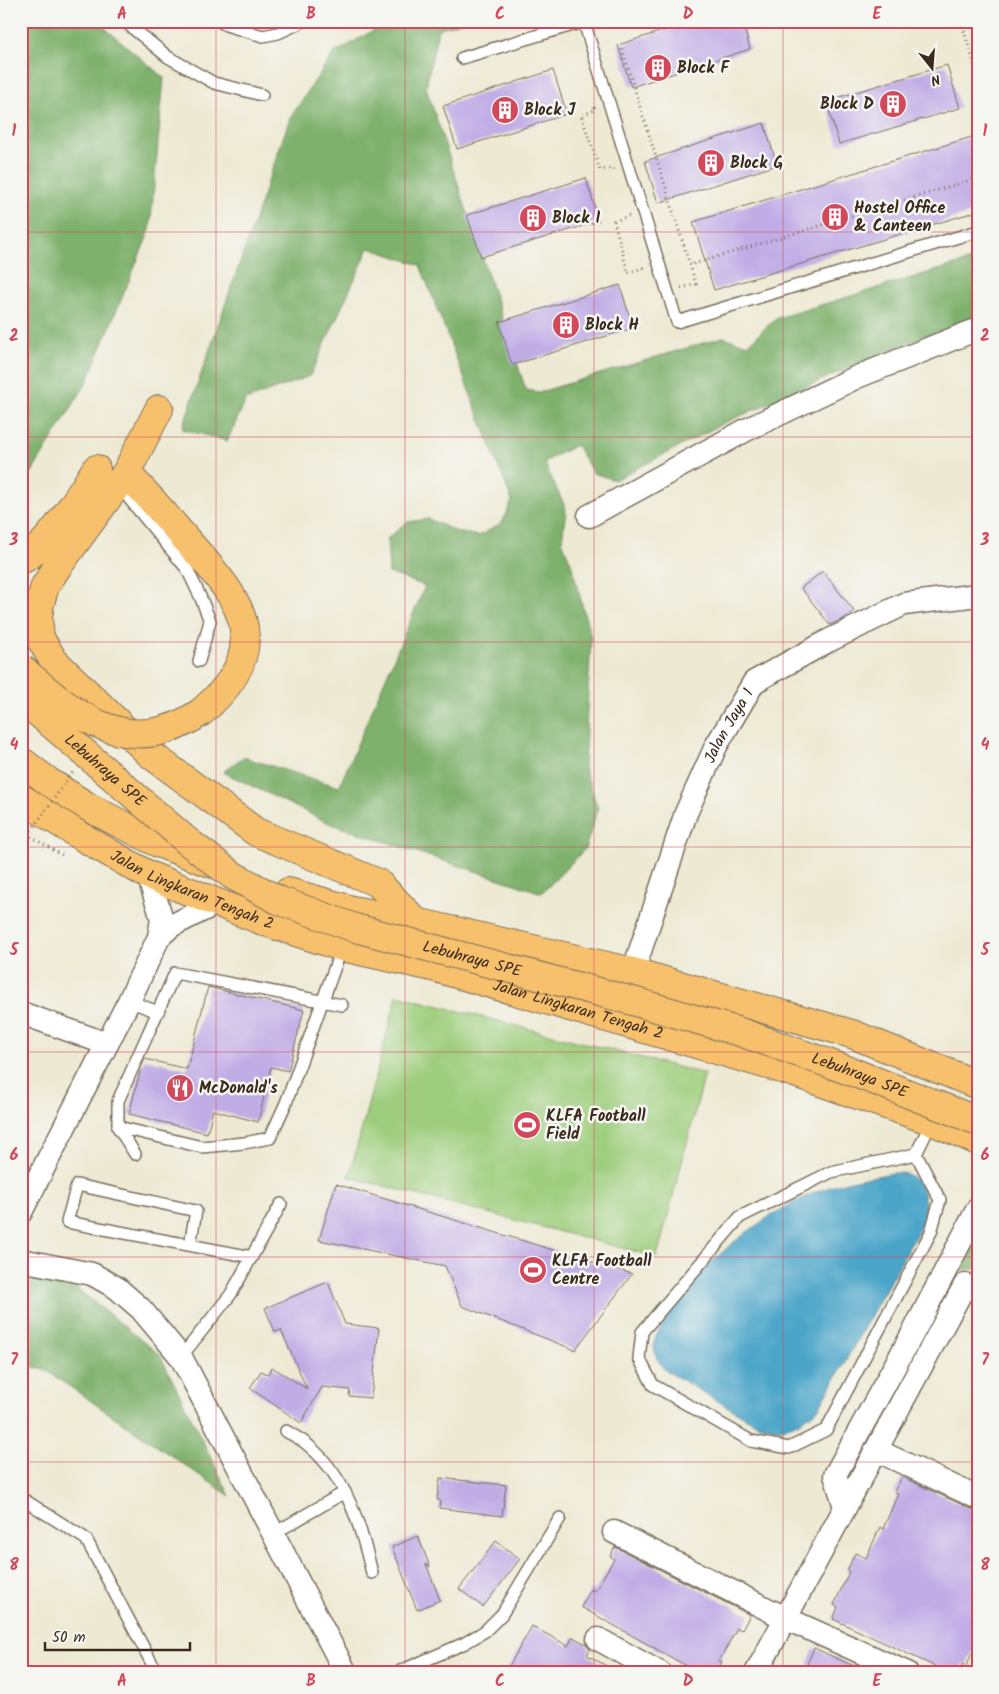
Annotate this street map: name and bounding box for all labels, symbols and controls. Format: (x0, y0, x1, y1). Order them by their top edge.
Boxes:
text: A (117, 2, 127, 27)
text: B (306, 2, 316, 27)
text: C (495, 2, 505, 27)
text: D (683, 2, 694, 27)
text: E (873, 2, 883, 27)
north arrow (906, 42, 956, 92)
building icon: Block F (643, 53, 673, 83)
place label: Block F (677, 56, 730, 81)
text: N (928, 68, 943, 91)
building icon: Block D (878, 89, 908, 119)
place label: Block D (820, 92, 874, 117)
building icon: Block J (490, 95, 520, 125)
place label: Block J (524, 98, 576, 123)
text: 1 (12, 119, 17, 144)
text: 1 (983, 119, 988, 144)
building icon: Block G (696, 148, 726, 178)
place label: Block G (730, 151, 783, 176)
place label: Hostel Office & Canteen (854, 196, 946, 239)
building icon: Hostel Office & Canteen (820, 202, 850, 232)
building icon: Block I (518, 203, 548, 233)
place label: Block I (552, 206, 600, 231)
building icon: Block H (551, 310, 581, 340)
place label: Block H (585, 313, 639, 338)
text: 2 (9, 324, 19, 349)
text: 2 (980, 324, 990, 349)
text: 3 (9, 528, 19, 553)
text: 3 (980, 528, 990, 553)
street label: Jalan Jaya 1 (697, 683, 760, 767)
street label: Lebuhraya SPE (58, 728, 152, 813)
text: 4 (10, 733, 19, 758)
text: 4 (981, 733, 990, 758)
street label: Jalan Lingkaran Tengah 2 (105, 843, 277, 937)
street label: Lebuhraya SPE (420, 934, 525, 984)
text: 5 (9, 938, 20, 963)
text: 5 (980, 938, 991, 963)
street label: Jalan Lingkaran Tengah 2 (490, 973, 666, 1046)
street label: Lebuhraya SPE (808, 1046, 912, 1105)
restaurant icon: McDonald's (165, 1073, 195, 1103)
place label: McDonald's (199, 1076, 278, 1101)
place label: KLFA Football Field (546, 1104, 646, 1147)
sports icon: KLFA Football Field (512, 1110, 542, 1140)
text: 6 (10, 1143, 19, 1168)
text: 6 (981, 1143, 990, 1168)
place label: KLFA Football Centre (552, 1249, 652, 1292)
sports icon: KLFA Football Centre (518, 1255, 548, 1285)
text: 7 (10, 1348, 18, 1373)
text: 7 (981, 1348, 989, 1373)
text: 8 (9, 1553, 19, 1578)
text: 8 (980, 1553, 990, 1578)
scale bar (45, 1619, 190, 1651)
text: 50 m (52, 1626, 86, 1650)
text: A (117, 1669, 127, 1694)
text: B (306, 1669, 316, 1694)
text: C (495, 1669, 505, 1694)
text: D (683, 1669, 694, 1694)
text: E (873, 1669, 883, 1694)

